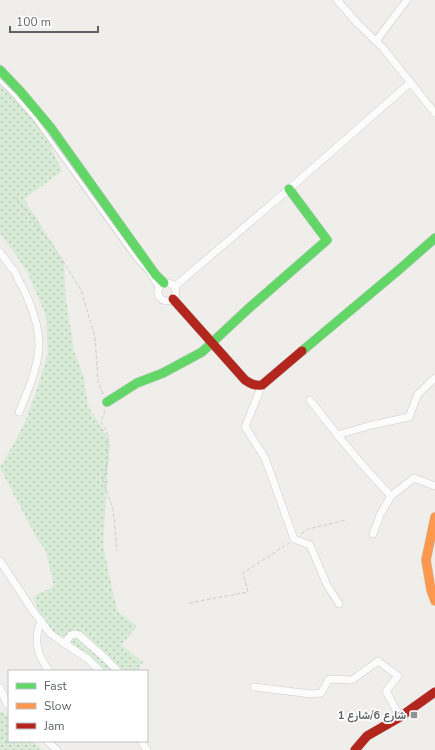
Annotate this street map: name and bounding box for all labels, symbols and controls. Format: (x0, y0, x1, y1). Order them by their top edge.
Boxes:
scale bar (10, 8, 98, 34)
text: 100 m (16, 14, 51, 30)
legend (8, 670, 148, 742)
text: Fast (44, 678, 67, 694)
text: Slow (44, 698, 72, 714)
place label: شارع 6/شارع 1 (338, 708, 406, 723)
marker: شارع 6/شارع 1 (409, 710, 419, 720)
text: Jam (43, 718, 65, 734)

